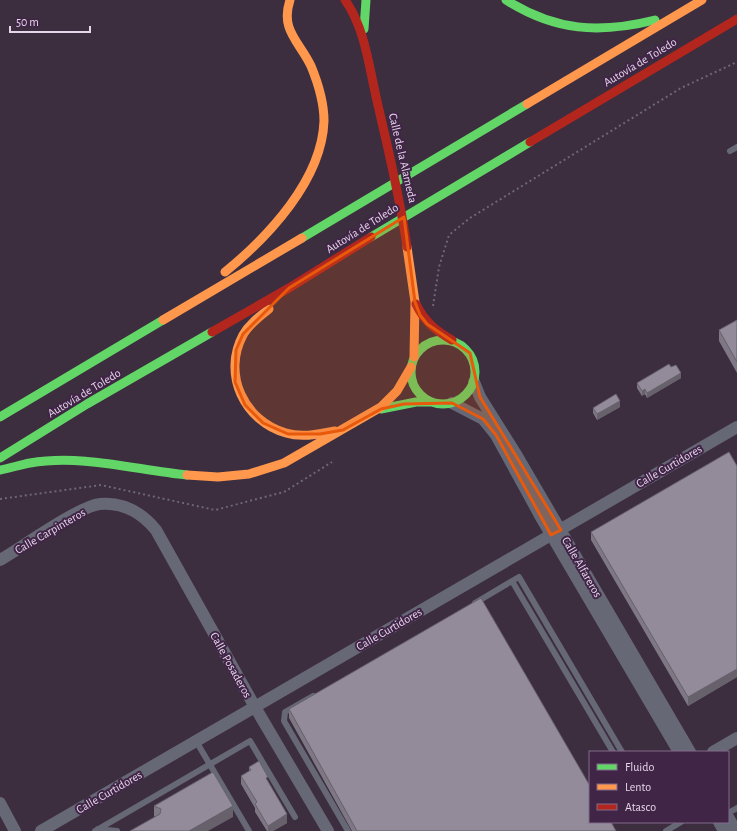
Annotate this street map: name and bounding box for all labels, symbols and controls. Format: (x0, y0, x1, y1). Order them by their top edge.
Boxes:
scale bar (10, 8, 90, 34)
text: 50 m (16, 16, 39, 28)
street label: Autovía de Toledo (601, 35, 679, 89)
street label: Calle de la Alameda (387, 112, 419, 204)
street label: Autovía de Toledo (324, 201, 400, 255)
street label: Autovía de Toledo (45, 366, 123, 420)
street label: Calle Curtidores (634, 442, 704, 490)
street label: Calle Carpinteros (13, 506, 87, 556)
street label: Calle Alfareros (560, 535, 604, 599)
street label: Calle Curtidores (354, 605, 424, 653)
street label: Calle Posaderos (208, 630, 254, 700)
legend (589, 751, 729, 823)
text: Fluido (625, 761, 654, 773)
street label: Calle Curtidores (74, 768, 144, 816)
text: Lento (625, 781, 651, 793)
text: Atasco (625, 801, 656, 813)

